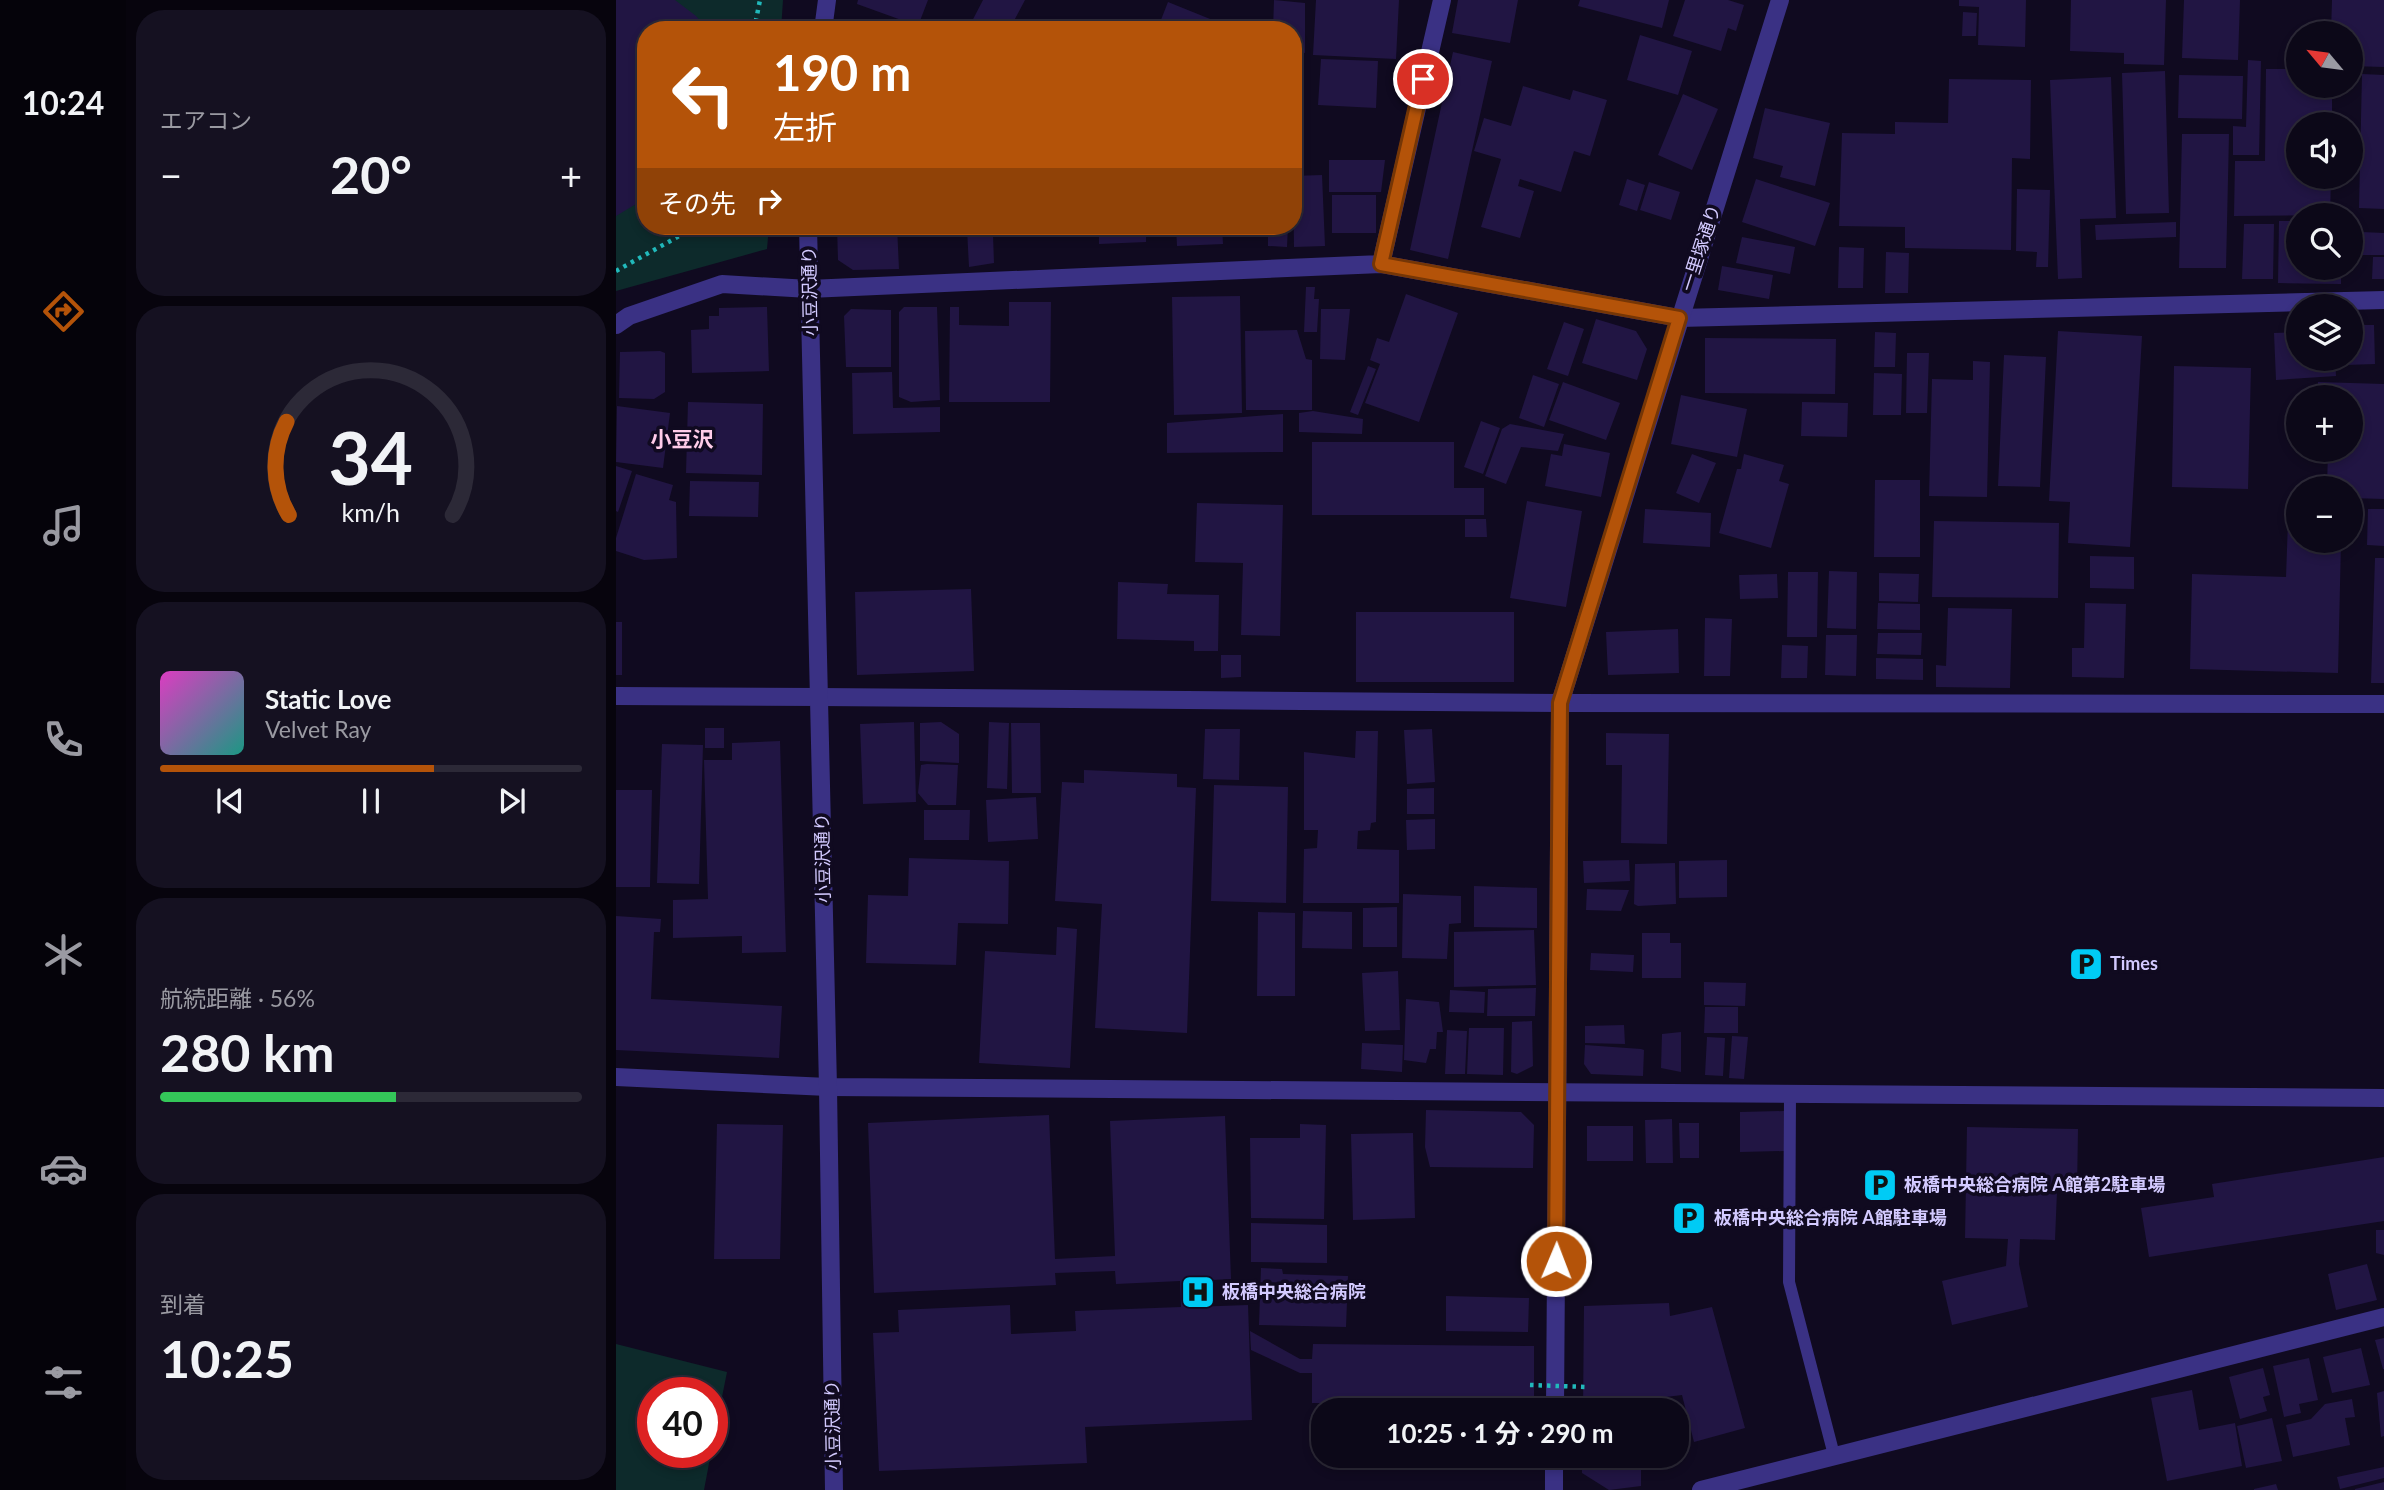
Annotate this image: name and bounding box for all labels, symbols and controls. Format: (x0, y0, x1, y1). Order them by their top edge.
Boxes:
north arrow (2286, 21, 2362, 98)
map controls (2286, 21, 2363, 553)
text: 190 m (773, 43, 911, 101)
icon: left (658, 49, 749, 140)
pin (1393, 49, 1453, 109)
icon: arrive (1404, 60, 1442, 98)
text: 10:24 (22, 83, 104, 122)
text: エアコン (160, 106, 252, 134)
text: 左折 (773, 107, 837, 146)
button: sound (2286, 112, 2363, 189)
text: 20° (330, 143, 412, 205)
text: − (160, 152, 182, 198)
text: + (560, 152, 582, 198)
icon: right (750, 182, 788, 220)
text: その先 (658, 187, 736, 219)
street label: 一里塚通り (1676, 201, 1724, 294)
button: search (2286, 203, 2363, 280)
street label: 小豆沢通り (797, 246, 821, 336)
icon: directions (39, 287, 88, 336)
button: layers (2286, 294, 2363, 371)
button: + (2286, 385, 2363, 462)
text: 34 (329, 413, 413, 501)
district label: 小豆沢 (651, 426, 714, 451)
button: − (2286, 476, 2363, 553)
text: km/h (342, 497, 400, 527)
icon: music (39, 501, 88, 550)
text: Static Love (265, 683, 392, 715)
icon: phone (39, 715, 88, 764)
text: Velvet Ray (265, 715, 371, 743)
icon: previous (211, 782, 249, 820)
icon: pause (352, 782, 390, 820)
icon: next (493, 782, 531, 820)
street label: 小豆沢通り (810, 813, 834, 903)
icon: climate (39, 930, 88, 979)
parking icon: Times (2067, 945, 2105, 983)
place label: Times (2110, 952, 2158, 974)
text: 航続距離 · 56% (160, 984, 315, 1012)
text: 280 km (160, 1021, 334, 1083)
icon: car (39, 1144, 88, 1193)
parking icon: 板橋中央総合病院 A館第2駐車場 (1861, 1166, 1899, 1204)
place label: 板橋中央総合病院 A館第2駐車場 (1904, 1173, 2165, 1195)
parking icon: 板橋中央総合病院 A館駐車場 (1670, 1199, 1708, 1237)
place label: 板橋中央総合病院 A館駐車場 (1714, 1206, 1947, 1228)
position arrow (1519, 1224, 1593, 1298)
hospital icon: 板橋中央総合病院 (1179, 1273, 1217, 1311)
place label: 板橋中央総合病院 (1222, 1280, 1366, 1302)
text: 到着 (160, 1290, 206, 1318)
text: 10:25 (160, 1327, 294, 1389)
icon: filters (39, 1358, 88, 1407)
speed limit sign: 40 (637, 1377, 728, 1468)
street label: 小豆沢通り (820, 1380, 844, 1470)
text: 10:25 · 1 分 · 290 m (1386, 1417, 1614, 1449)

